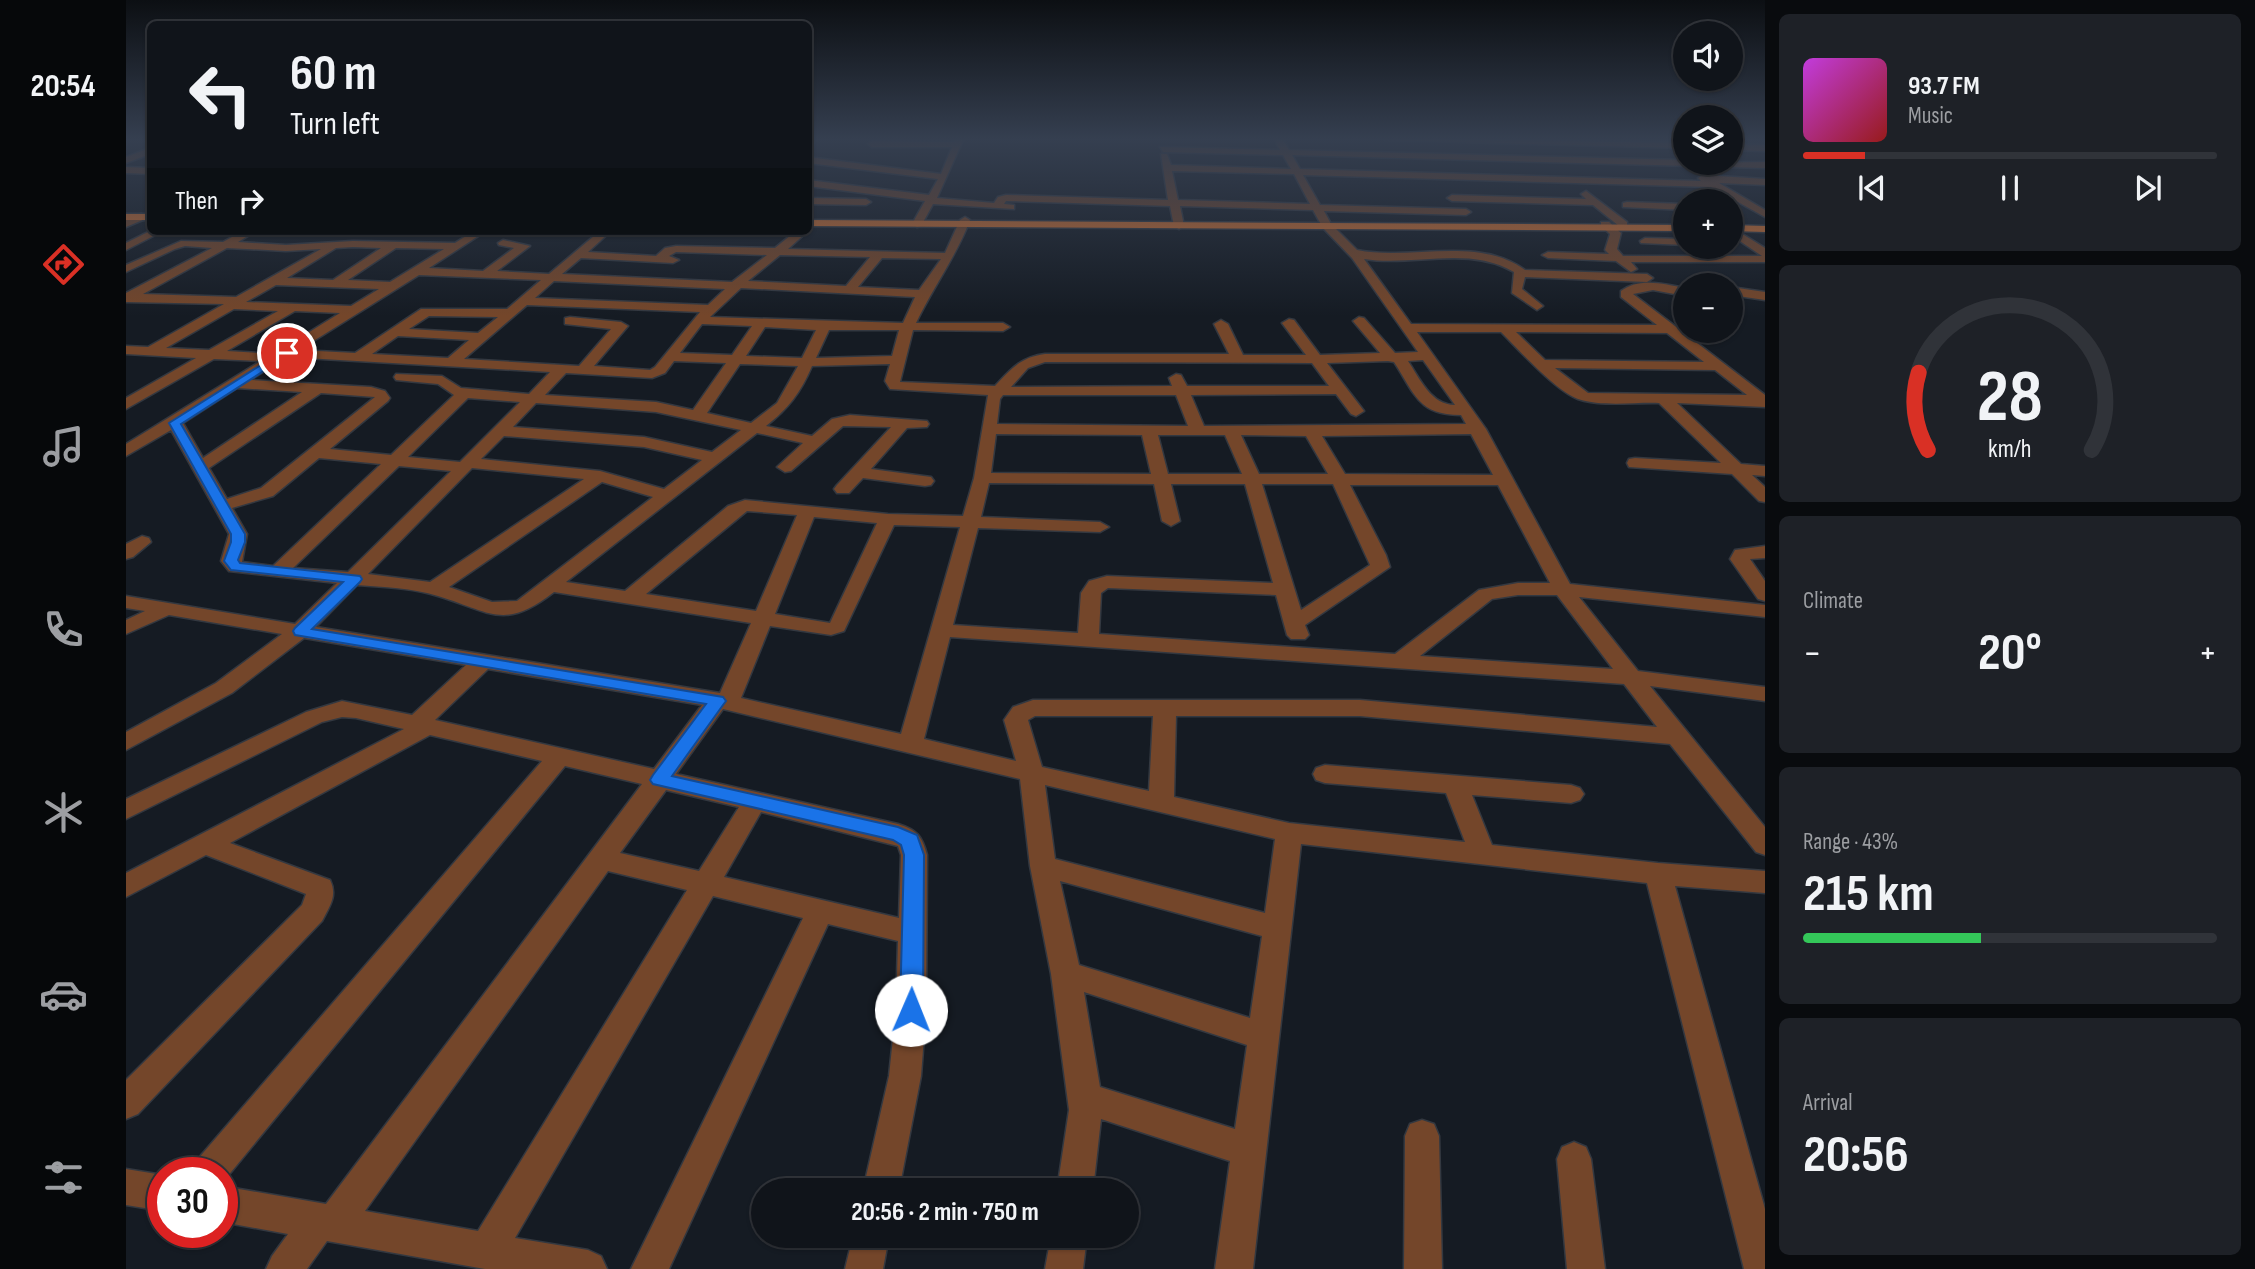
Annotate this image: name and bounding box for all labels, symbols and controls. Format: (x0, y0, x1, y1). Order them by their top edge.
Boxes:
map controls (1673, 21, 1743, 343)
button: sound (1673, 21, 1743, 91)
text: 60 m (290, 45, 377, 104)
icon: left (175, 49, 266, 140)
text: 20:54 (31, 67, 95, 106)
text: 93.7 FM (1908, 71, 1980, 102)
text: Music (1908, 102, 1953, 130)
text: Turn left (290, 105, 380, 144)
button: layers (1673, 105, 1743, 175)
icon: previous (1853, 169, 1891, 207)
icon: pause (1991, 169, 2029, 207)
icon: next (2129, 169, 2167, 207)
icon: right (232, 182, 270, 220)
text: Then (175, 186, 218, 217)
button: + (1673, 189, 1743, 259)
icon: directions (39, 240, 88, 289)
button: − (1673, 273, 1743, 343)
pin (257, 323, 317, 383)
icon: arrive (268, 334, 306, 372)
text: 28 (1977, 354, 2043, 442)
icon: music (39, 422, 88, 471)
text: km/h (1988, 433, 2032, 464)
text: Climate (1803, 587, 1863, 615)
icon: phone (39, 605, 88, 654)
text: 20° (1978, 622, 2042, 685)
text: − (1803, 631, 1822, 676)
text: + (2198, 631, 2217, 676)
icon: climate (39, 788, 88, 837)
text: Range · 43% (1803, 828, 1898, 856)
text: 215 km (1803, 863, 1934, 926)
icon: car (39, 970, 88, 1019)
position arrow (874, 973, 948, 1047)
text: Arrival (1803, 1089, 1852, 1117)
text: 20:56 (1803, 1124, 1909, 1187)
icon: filters (39, 1153, 88, 1202)
speed limit sign: 30 (147, 1157, 238, 1248)
text: 20:56 · 2 min · 750 m (851, 1197, 1039, 1228)

